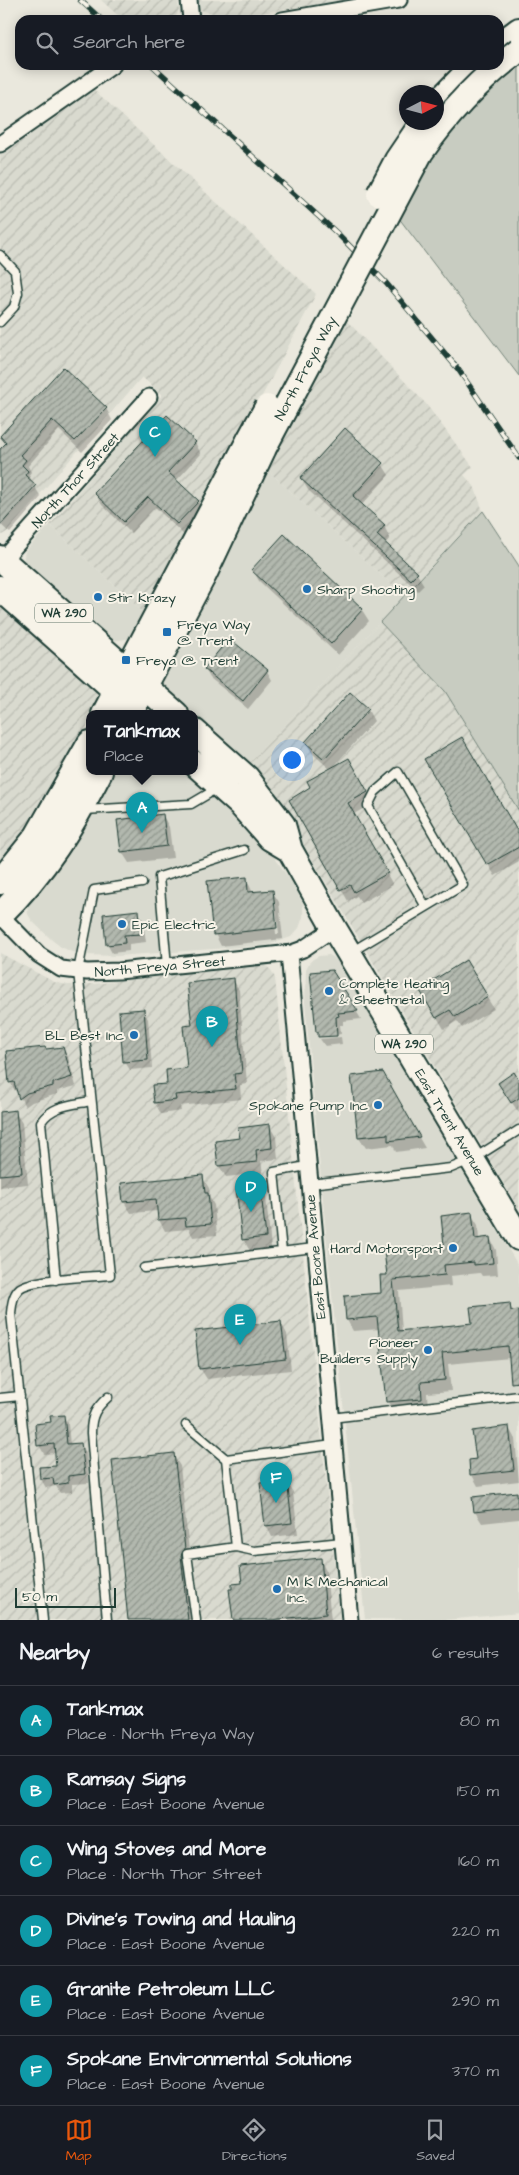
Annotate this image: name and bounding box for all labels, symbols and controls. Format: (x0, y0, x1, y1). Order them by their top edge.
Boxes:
search box (15, 15, 504, 70)
icon: search (33, 29, 61, 57)
text: Search here (73, 29, 185, 56)
north arrow (399, 85, 444, 130)
street label: North Freya Way (270, 312, 342, 424)
pin: C (139, 416, 171, 457)
street label: North Thor Street (27, 428, 124, 533)
place label: Sharp Shooting (317, 580, 415, 600)
marker: Sharp Shooting (301, 583, 313, 595)
place label: Stir Krazy (108, 588, 176, 608)
marker: Stir Krazy (92, 591, 104, 603)
road number: WA 290 (35, 604, 93, 622)
place label: Freya Way @ Trent (177, 615, 251, 651)
marker: Freya Way @ Trent (161, 626, 173, 638)
place label: Freya @ Trent (136, 651, 239, 671)
marker: Freya @ Trent (120, 654, 132, 666)
popup (86, 710, 198, 775)
text: Tankmax (104, 718, 180, 745)
text: Place (104, 745, 144, 767)
your location (279, 747, 305, 773)
pin: A (126, 792, 158, 833)
place label: Epic Electric (132, 915, 216, 935)
marker: Epic Electric (116, 918, 128, 930)
street label: North Freya Street (94, 951, 227, 983)
place label: Complete Heating & Sheetmetal (339, 974, 449, 1010)
marker: Complete Heating & Sheetmetal (323, 985, 335, 997)
pin: B (196, 1006, 228, 1047)
place label: BL Best Inc (45, 1026, 124, 1046)
marker: BL Best Inc (128, 1029, 140, 1041)
road number: WA 290 (375, 1034, 433, 1054)
street label: East Trent Avenue (409, 1065, 489, 1180)
place label: Spokane Pump Inc (249, 1096, 368, 1116)
marker: Spokane Pump Inc (372, 1099, 384, 1111)
pin: D (235, 1171, 267, 1212)
street label: East Boone Avenue (301, 1193, 331, 1320)
place label: Hard Motorsport (330, 1239, 443, 1259)
marker: Hard Motorsport (447, 1242, 459, 1254)
pin: E (224, 1304, 256, 1345)
place label: Pioneer Builders Supply (320, 1333, 418, 1369)
marker: Pioneer Builders Supply (422, 1344, 434, 1356)
pin: F (260, 1462, 292, 1503)
place label: M K Mechanical Inc. (287, 1572, 388, 1608)
marker: M K Mechanical Inc. (271, 1583, 283, 1595)
scale bar (15, 1585, 116, 1608)
text: 50 m (22, 1587, 57, 1607)
text: Nearby (20, 1638, 90, 1667)
text: 6 results (432, 1642, 499, 1664)
text: Tankmax (67, 1696, 143, 1723)
text: A (31, 1710, 41, 1732)
text: 80 m (460, 1710, 499, 1732)
text: Place · North Freya Way (67, 1723, 254, 1745)
text: Ramsay Signs (67, 1766, 186, 1793)
text: B (30, 1780, 42, 1802)
text: 150 m (457, 1780, 499, 1802)
text: Place · East Boone Avenue (67, 1793, 265, 1815)
text: Wing Stoves and More (67, 1836, 266, 1863)
text: C (30, 1850, 42, 1872)
text: 160 m (458, 1850, 499, 1872)
text: Place · North Thor Street (67, 1863, 262, 1885)
text: Divine's Towing and Hauling (67, 1906, 295, 1933)
text: D (31, 1920, 41, 1942)
text: 220 m (452, 1920, 499, 1942)
text: Place · East Boone Avenue (67, 1933, 265, 1955)
text: Granite Petroleum LLC (67, 1976, 275, 2003)
text: E (31, 1990, 41, 2012)
text: 290 m (452, 1990, 499, 2012)
text: Place · East Boone Avenue (67, 2003, 265, 2025)
text: Spokane Environmental Solutions (67, 2046, 352, 2073)
text: F (30, 2060, 42, 2082)
text: 370 m (452, 2060, 499, 2082)
text: Place · East Boone Avenue (67, 2073, 265, 2095)
tab: Map (65, 2116, 93, 2166)
tab: Directions (222, 2116, 287, 2166)
tab: Saved (416, 2116, 454, 2166)

